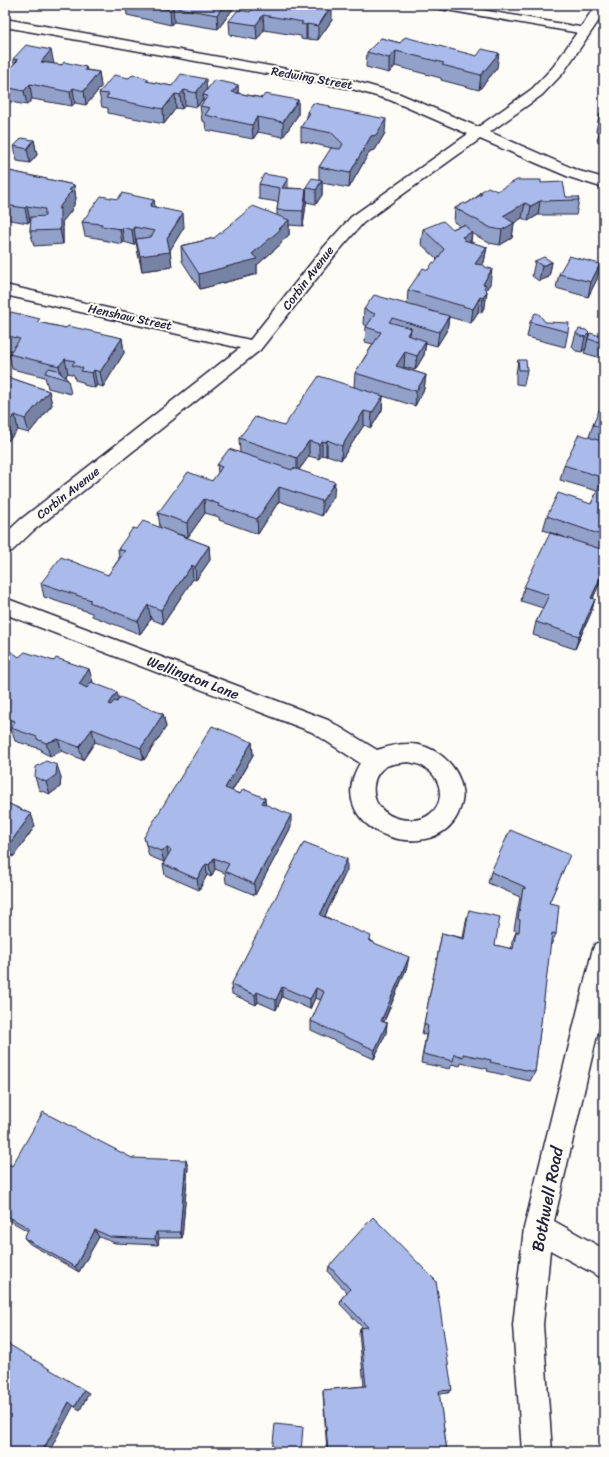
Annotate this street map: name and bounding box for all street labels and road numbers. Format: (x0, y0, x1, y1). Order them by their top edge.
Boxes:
street label: Redwing Street (270, 60, 354, 96)
street label: Corbin Avenue (276, 241, 340, 315)
street label: Henshaw Street (86, 297, 174, 337)
street label: Corbin Avenue (31, 461, 105, 525)
street label: Wellington Lane (143, 649, 243, 707)
street label: Bothwell Road (522, 1143, 572, 1254)

